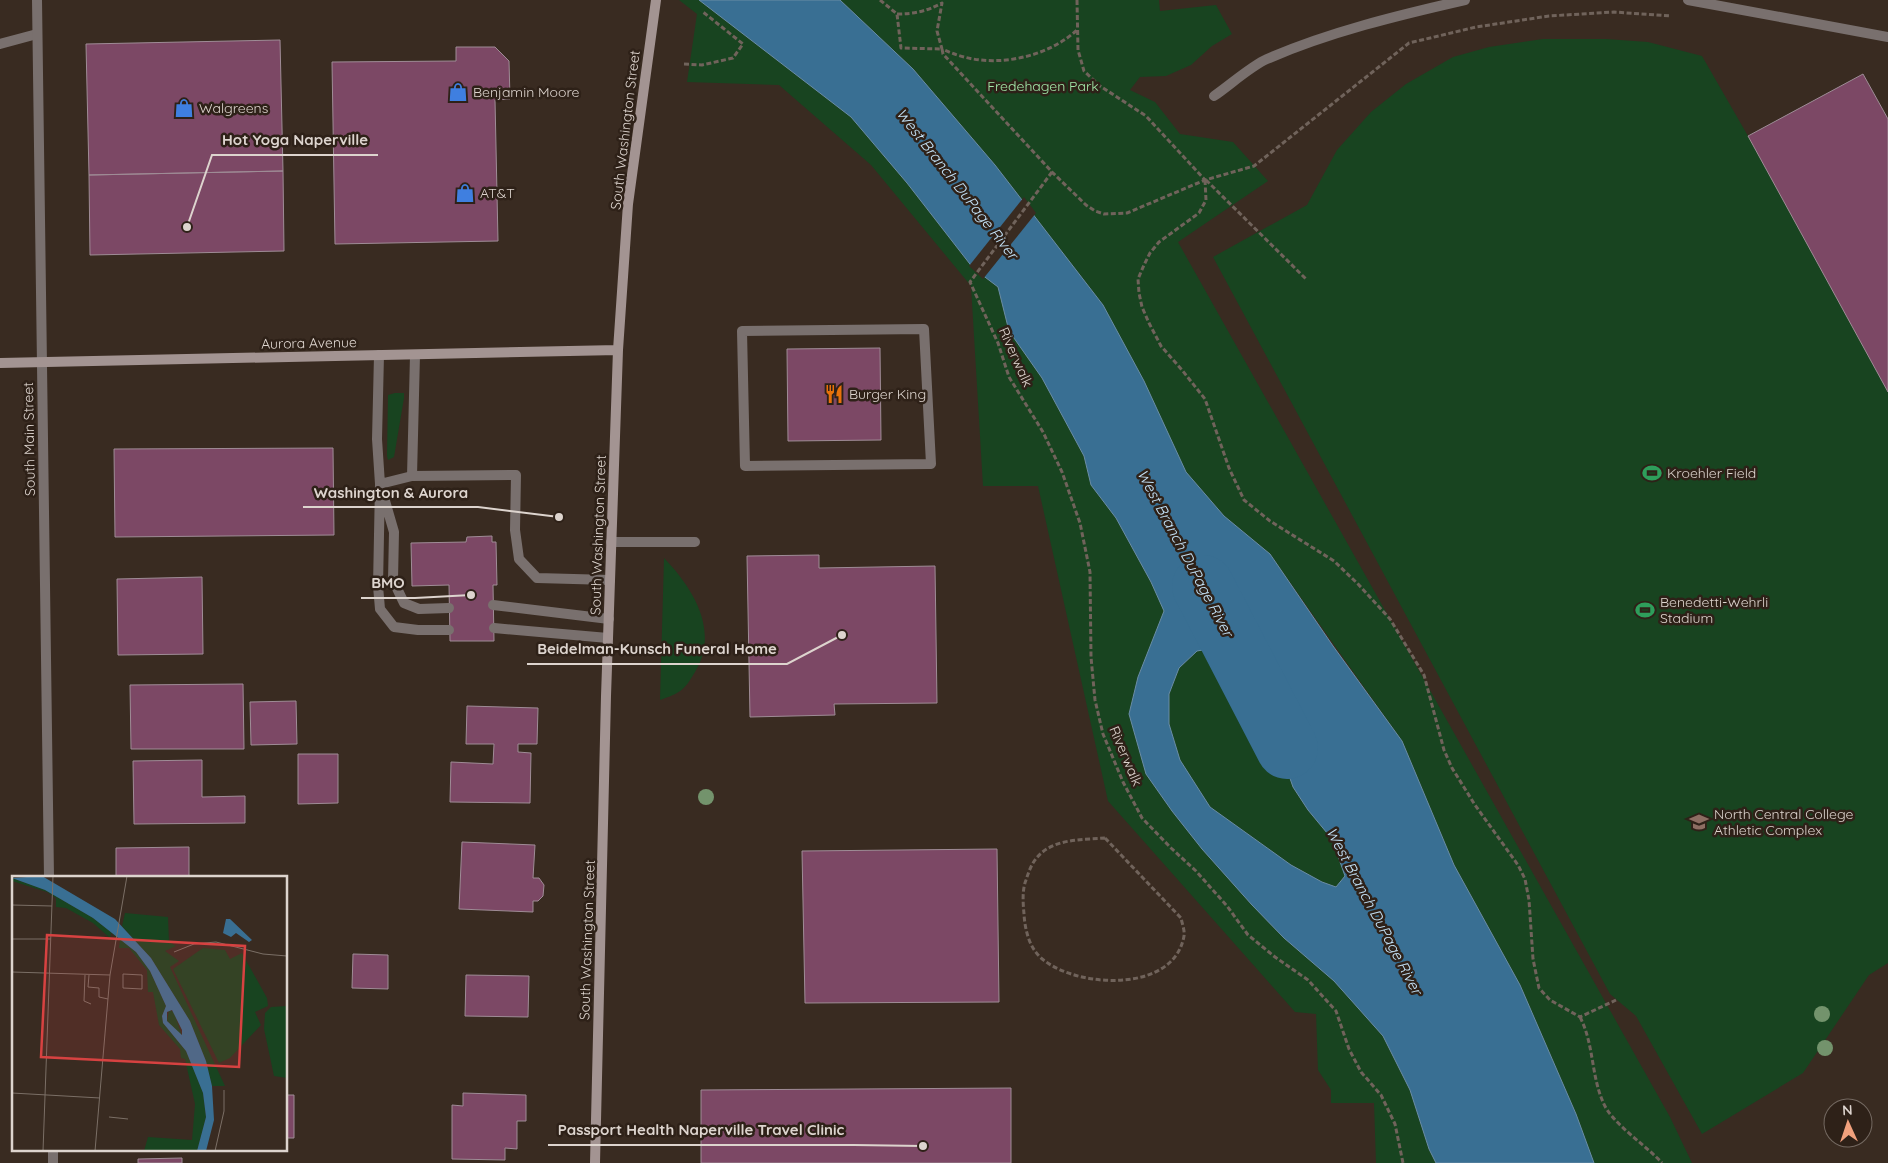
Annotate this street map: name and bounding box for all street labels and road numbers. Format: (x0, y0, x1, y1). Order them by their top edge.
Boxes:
street label: South Washington Street (606, 49, 644, 211)
street label: Riverwalk (995, 324, 1037, 390)
street label: Aurora Avenue (261, 333, 357, 353)
street label: South Main Street (19, 382, 39, 496)
street label: South Washington Street (586, 454, 610, 615)
street label: Riverwalk (1105, 723, 1147, 789)
street label: South Washington Street (575, 859, 599, 1020)

